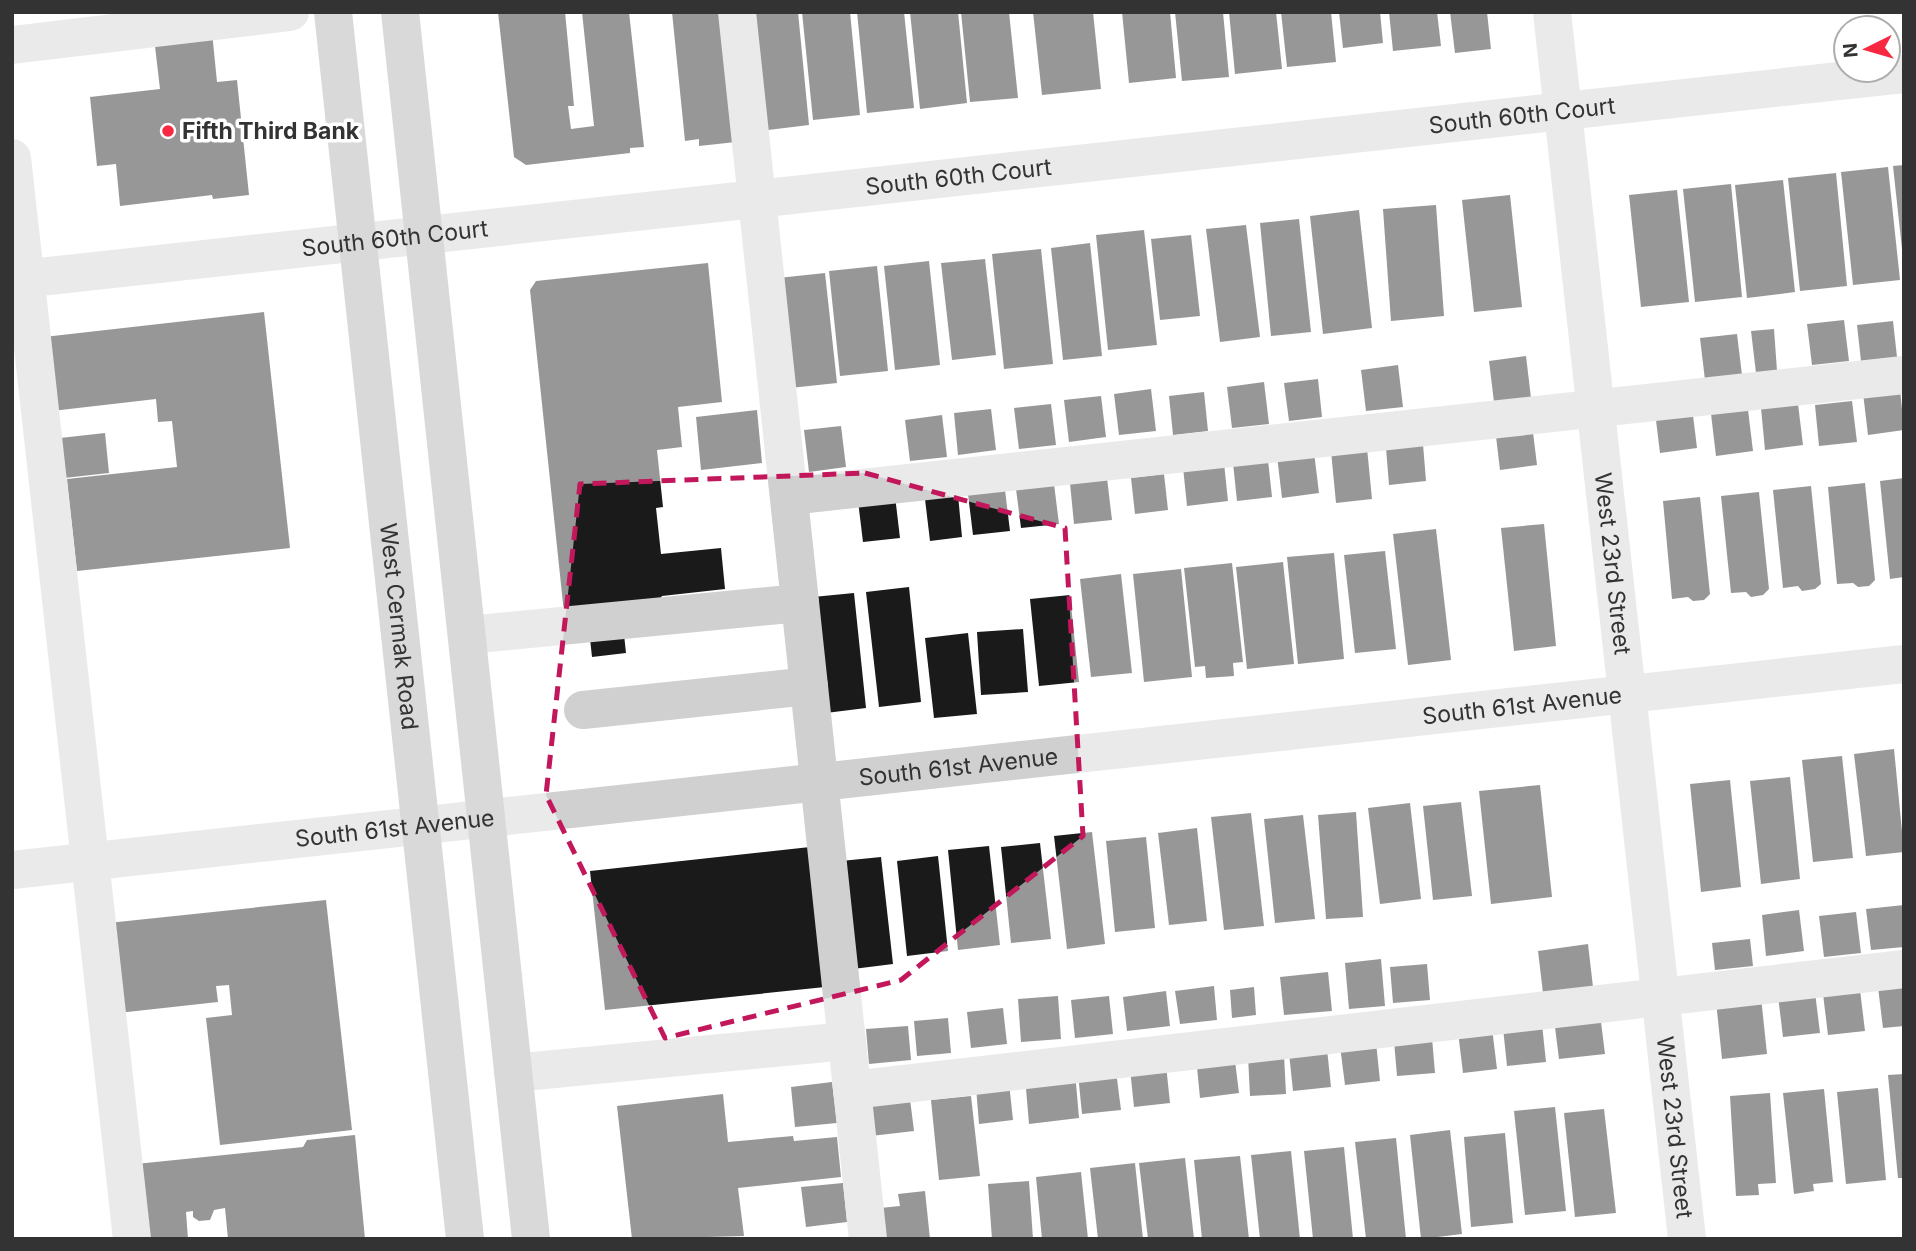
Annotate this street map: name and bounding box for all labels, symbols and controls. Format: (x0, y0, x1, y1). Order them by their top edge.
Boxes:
north arrow (1832, 14, 1902, 84)
text: N (1838, 42, 1863, 59)
street label: South 60th Court (1427, 91, 1617, 140)
place label: Fifth Third Bank (182, 117, 360, 145)
marker: Fifth Third Bank (160, 123, 176, 139)
street label: South 60th Court (864, 153, 1053, 201)
street label: South 60th Court (300, 214, 490, 262)
street label: West 23rd Street (1589, 471, 1637, 657)
street label: West Cermak Road (374, 522, 424, 731)
street label: South 61st Avenue (1421, 681, 1623, 730)
street label: South 61st Avenue (857, 742, 1060, 792)
street label: South 61st Avenue (294, 804, 496, 853)
street label: West 23rd Street (1651, 1035, 1699, 1220)

